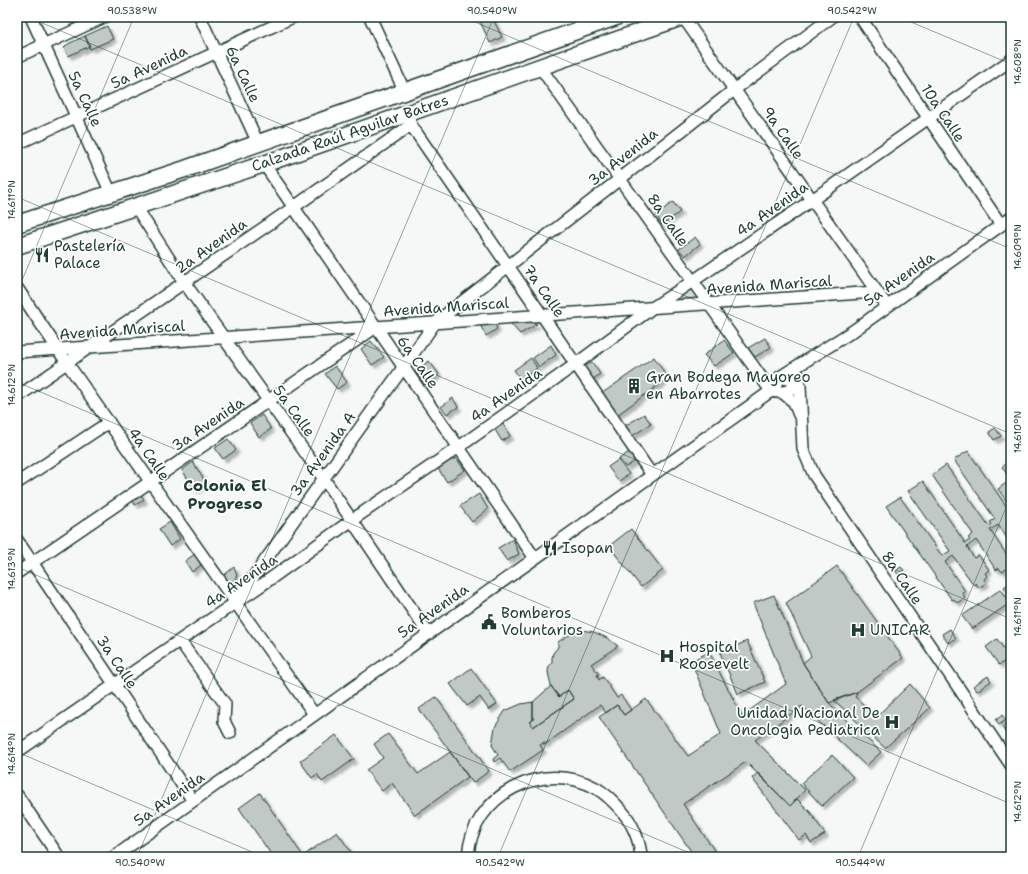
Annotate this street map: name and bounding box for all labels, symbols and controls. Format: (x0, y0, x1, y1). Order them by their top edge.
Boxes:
text: 90.538°W (107, 4, 157, 17)
text: 90.540°W (467, 4, 518, 17)
text: 90.542°W (827, 4, 877, 17)
text: 14.608°N (1011, 39, 1024, 85)
street label: 5a Avenida (107, 40, 191, 93)
street label: 6a Calle (221, 42, 265, 106)
street label: 5a Calle (63, 68, 107, 130)
street label: 10a Calle (916, 80, 970, 146)
street label: Calzada Raúl Aguilar Batres (249, 90, 451, 176)
street label: 9a Calle (758, 103, 808, 163)
street label: 3a Avenida (584, 123, 663, 191)
street label: 4a Avenida (732, 176, 812, 241)
text: 14.611°N (5, 180, 18, 220)
street label: 8a Calle (643, 190, 693, 250)
street label: 2a Avenida (171, 214, 251, 278)
text: 14.609°N (1011, 224, 1024, 270)
place label: Pastelería Palace (54, 236, 126, 273)
restaurant icon: Pastelería Palace (33, 246, 51, 264)
street label: 5a Avenida (860, 247, 939, 311)
street label: 7a Calle (519, 261, 569, 321)
street label: Avenida Mariscal (705, 271, 833, 299)
street label: Avenida Mariscal (382, 293, 510, 321)
street label: Avenida Mariscal (58, 316, 186, 344)
street label: 6a Calle (393, 332, 443, 392)
street label: 4a Avenida (466, 362, 546, 427)
text: 14.612°N (5, 364, 18, 406)
place label: Gran Bodega Mayoreo en Abarrotes (646, 367, 811, 404)
building icon: Gran Bodega Mayoreo en Abarrotes (625, 377, 643, 395)
street label: 5a Calle (268, 381, 320, 441)
street label: 3a Avenida (168, 392, 249, 456)
street label: 3a Avenida A (286, 408, 360, 500)
text: 14.610°N (1011, 411, 1024, 453)
street label: 4a Calle (123, 424, 175, 484)
district label: Colonia El Progreso (183, 475, 267, 514)
place label: Isopan (562, 538, 613, 558)
restaurant icon: Isopan (541, 539, 559, 557)
street label: 8a Calle (877, 547, 927, 609)
text: 14.613°N (5, 548, 18, 590)
street label: 4a Avenida (201, 549, 282, 613)
street label: 5a Avenida (394, 579, 473, 643)
text: 14.611°N (1011, 597, 1024, 637)
place label: Bomberos Voluntarios (501, 603, 583, 640)
public building icon: Bomberos Voluntarios (480, 613, 498, 631)
place label: UNICAR (870, 620, 929, 640)
hospital icon: UNICAR (849, 621, 867, 639)
street label: 3a Calle (92, 631, 142, 693)
place label: Hospital Roosevelt (679, 637, 749, 674)
hospital icon: Hospital Roosevelt (658, 647, 676, 665)
place label: Unidad Nacional De Oncologia Pediatrica (730, 703, 881, 740)
hospital icon: Unidad Nacional De Oncologia Pediatrica (883, 713, 901, 731)
text: 14.614°N (5, 733, 18, 775)
street label: 5a Avenida (130, 767, 209, 831)
text: 14.612°N (1011, 781, 1024, 823)
text: 90.540°W (115, 856, 166, 869)
text: 90.542°W (475, 856, 525, 869)
text: 90.544°W (835, 856, 886, 869)

